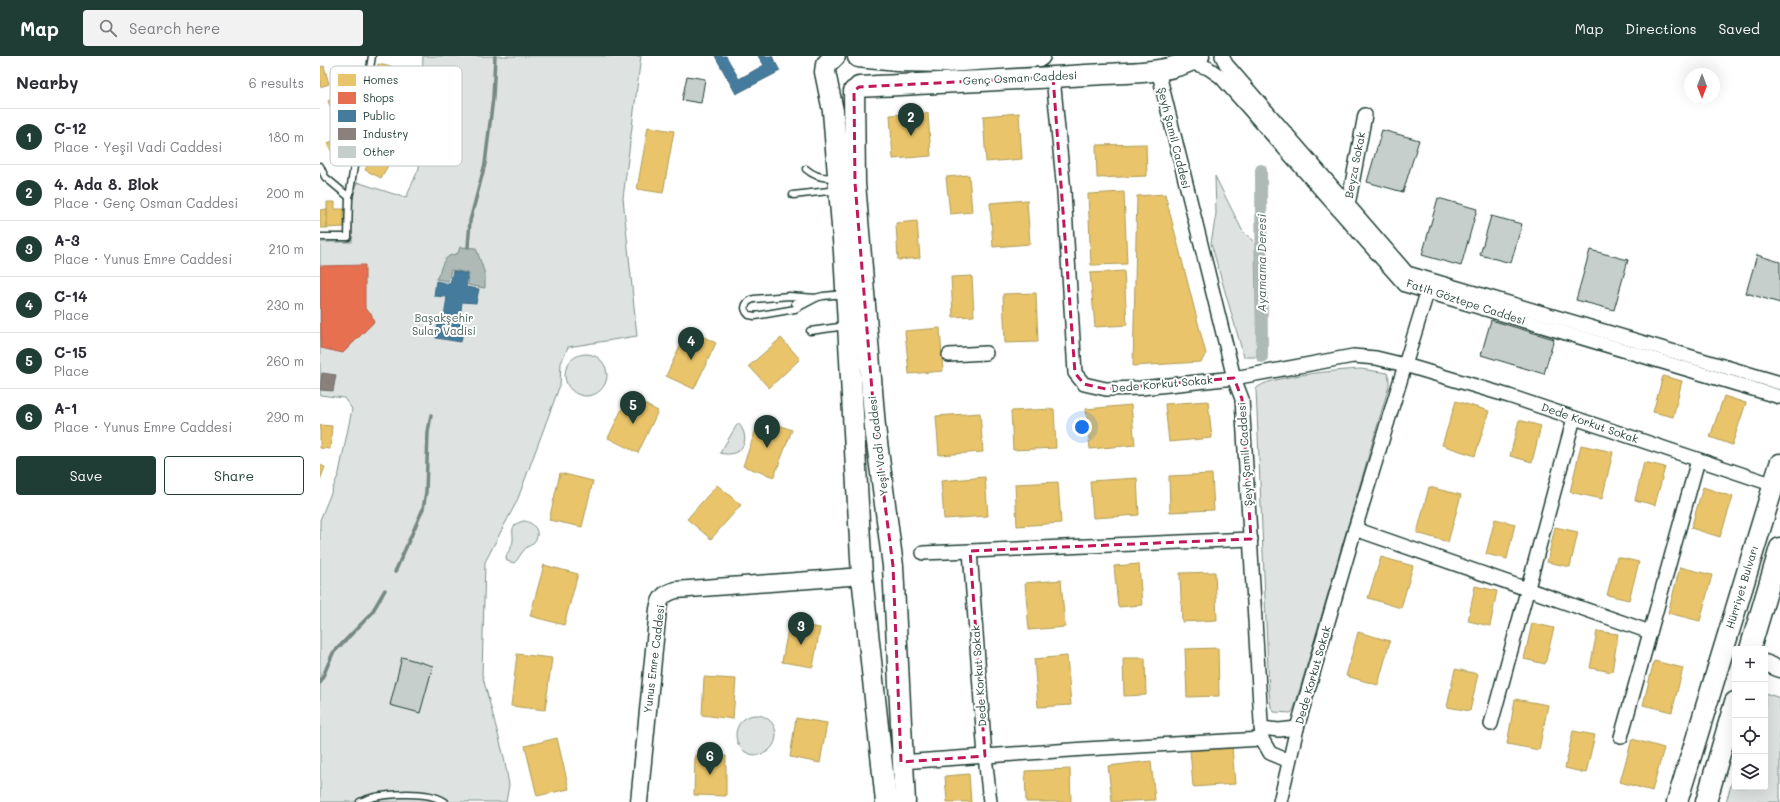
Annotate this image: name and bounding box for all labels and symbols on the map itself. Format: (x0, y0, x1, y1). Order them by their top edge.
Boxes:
legend (330, 66, 462, 166)
street label: Genç Osman Caddesi (962, 67, 1078, 88)
north arrow (1684, 68, 1720, 104)
text: Homes (363, 72, 398, 87)
street label: Şeyh Şamil Caddesi (1155, 86, 1194, 190)
text: Shops (363, 90, 394, 105)
pin: 2 (898, 103, 924, 136)
text: Public (363, 108, 395, 123)
text: Industry (363, 126, 409, 141)
street label: Beyza Sokak (1341, 130, 1368, 199)
text: Other (363, 144, 395, 159)
water label: Ayamama Deresi (1253, 213, 1269, 312)
street label: Fatih Göztepe Caddesi (1405, 275, 1528, 328)
park label: Başakşehir Sular Vadisi (412, 310, 476, 338)
pin: 4 (678, 327, 704, 360)
street label: Dede Korkut Sokak (1111, 372, 1214, 395)
pin: 5 (620, 391, 646, 424)
street label: Yeşil Vadi Caddesi (864, 395, 891, 497)
street label: Dede Korkut Sokak (1540, 399, 1641, 446)
street label: Şeyh Şamil Caddesi (1233, 402, 1256, 506)
pin: 1 (754, 415, 780, 448)
your location (1072, 417, 1092, 437)
street label: Hürriyet Bulvarı (1722, 543, 1761, 630)
street label: Yunus Emre Caddesi (639, 604, 668, 714)
pin: 3 (788, 612, 814, 645)
street label: Dede Korkut Sokak (1291, 624, 1334, 726)
street label: Dede Korkut Sokak (967, 625, 990, 727)
pin: 6 (697, 742, 723, 775)

